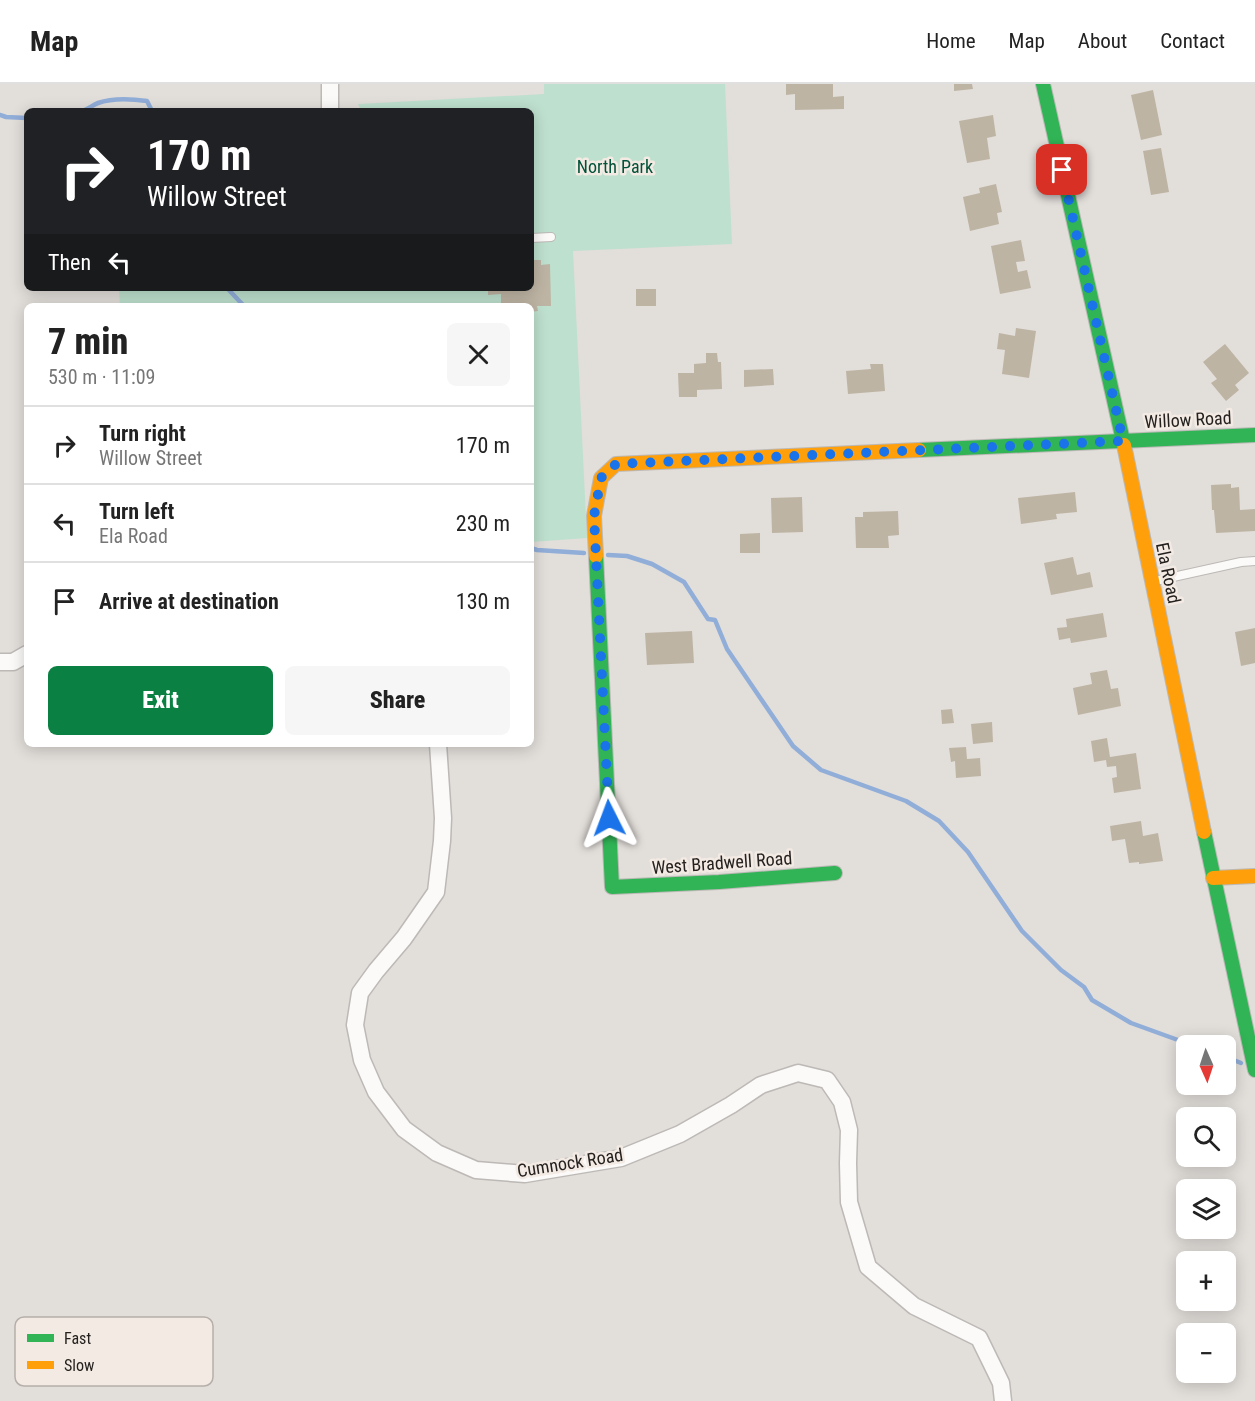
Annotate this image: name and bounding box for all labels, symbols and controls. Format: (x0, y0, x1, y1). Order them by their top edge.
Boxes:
text: Map (30, 25, 78, 58)
text: Home (926, 29, 976, 53)
text: Map (1009, 29, 1045, 53)
text: About (1078, 29, 1127, 53)
text: Contact (1160, 29, 1225, 53)
text: 170 m (147, 131, 252, 180)
icon: right (48, 132, 126, 210)
pin (1036, 144, 1087, 195)
icon: arrive (1045, 153, 1078, 186)
park label: North Park (577, 156, 653, 177)
text: Willow Street (147, 181, 287, 213)
icon: left (103, 246, 136, 279)
text: Then (48, 250, 91, 275)
text: 7 min (48, 321, 128, 363)
button: close (447, 323, 510, 386)
text: 530 m · 11:09 (48, 365, 155, 389)
street label: Willow Road (1144, 407, 1232, 432)
text: Turn right (99, 421, 186, 446)
icon: right (48, 429, 81, 462)
text: 170 m (456, 433, 510, 458)
text: Willow Street (99, 446, 203, 470)
text: Turn left (99, 499, 174, 524)
icon: left (48, 507, 81, 540)
text: 230 m (456, 511, 510, 536)
text: Ela Road (99, 524, 168, 548)
street label: Ela Road (1152, 540, 1185, 605)
icon: arrive (48, 585, 81, 618)
text: Arrive at destination (99, 589, 279, 614)
text: 130 m (456, 589, 510, 614)
button: Exit (48, 666, 273, 735)
button: Share (285, 666, 510, 735)
position arrow (577, 786, 641, 850)
street label: West Bradwell Road (651, 847, 793, 878)
north arrow (1176, 1035, 1236, 1095)
map controls (1176, 1035, 1236, 1383)
button: search (1176, 1107, 1236, 1167)
street label: Cumnock Road (515, 1144, 624, 1181)
button: layers (1176, 1179, 1236, 1239)
button: + (1176, 1251, 1236, 1311)
legend (15, 1317, 213, 1386)
button: − (1176, 1323, 1236, 1383)
text: Fast (64, 1329, 91, 1348)
text: Slow (64, 1356, 94, 1375)

